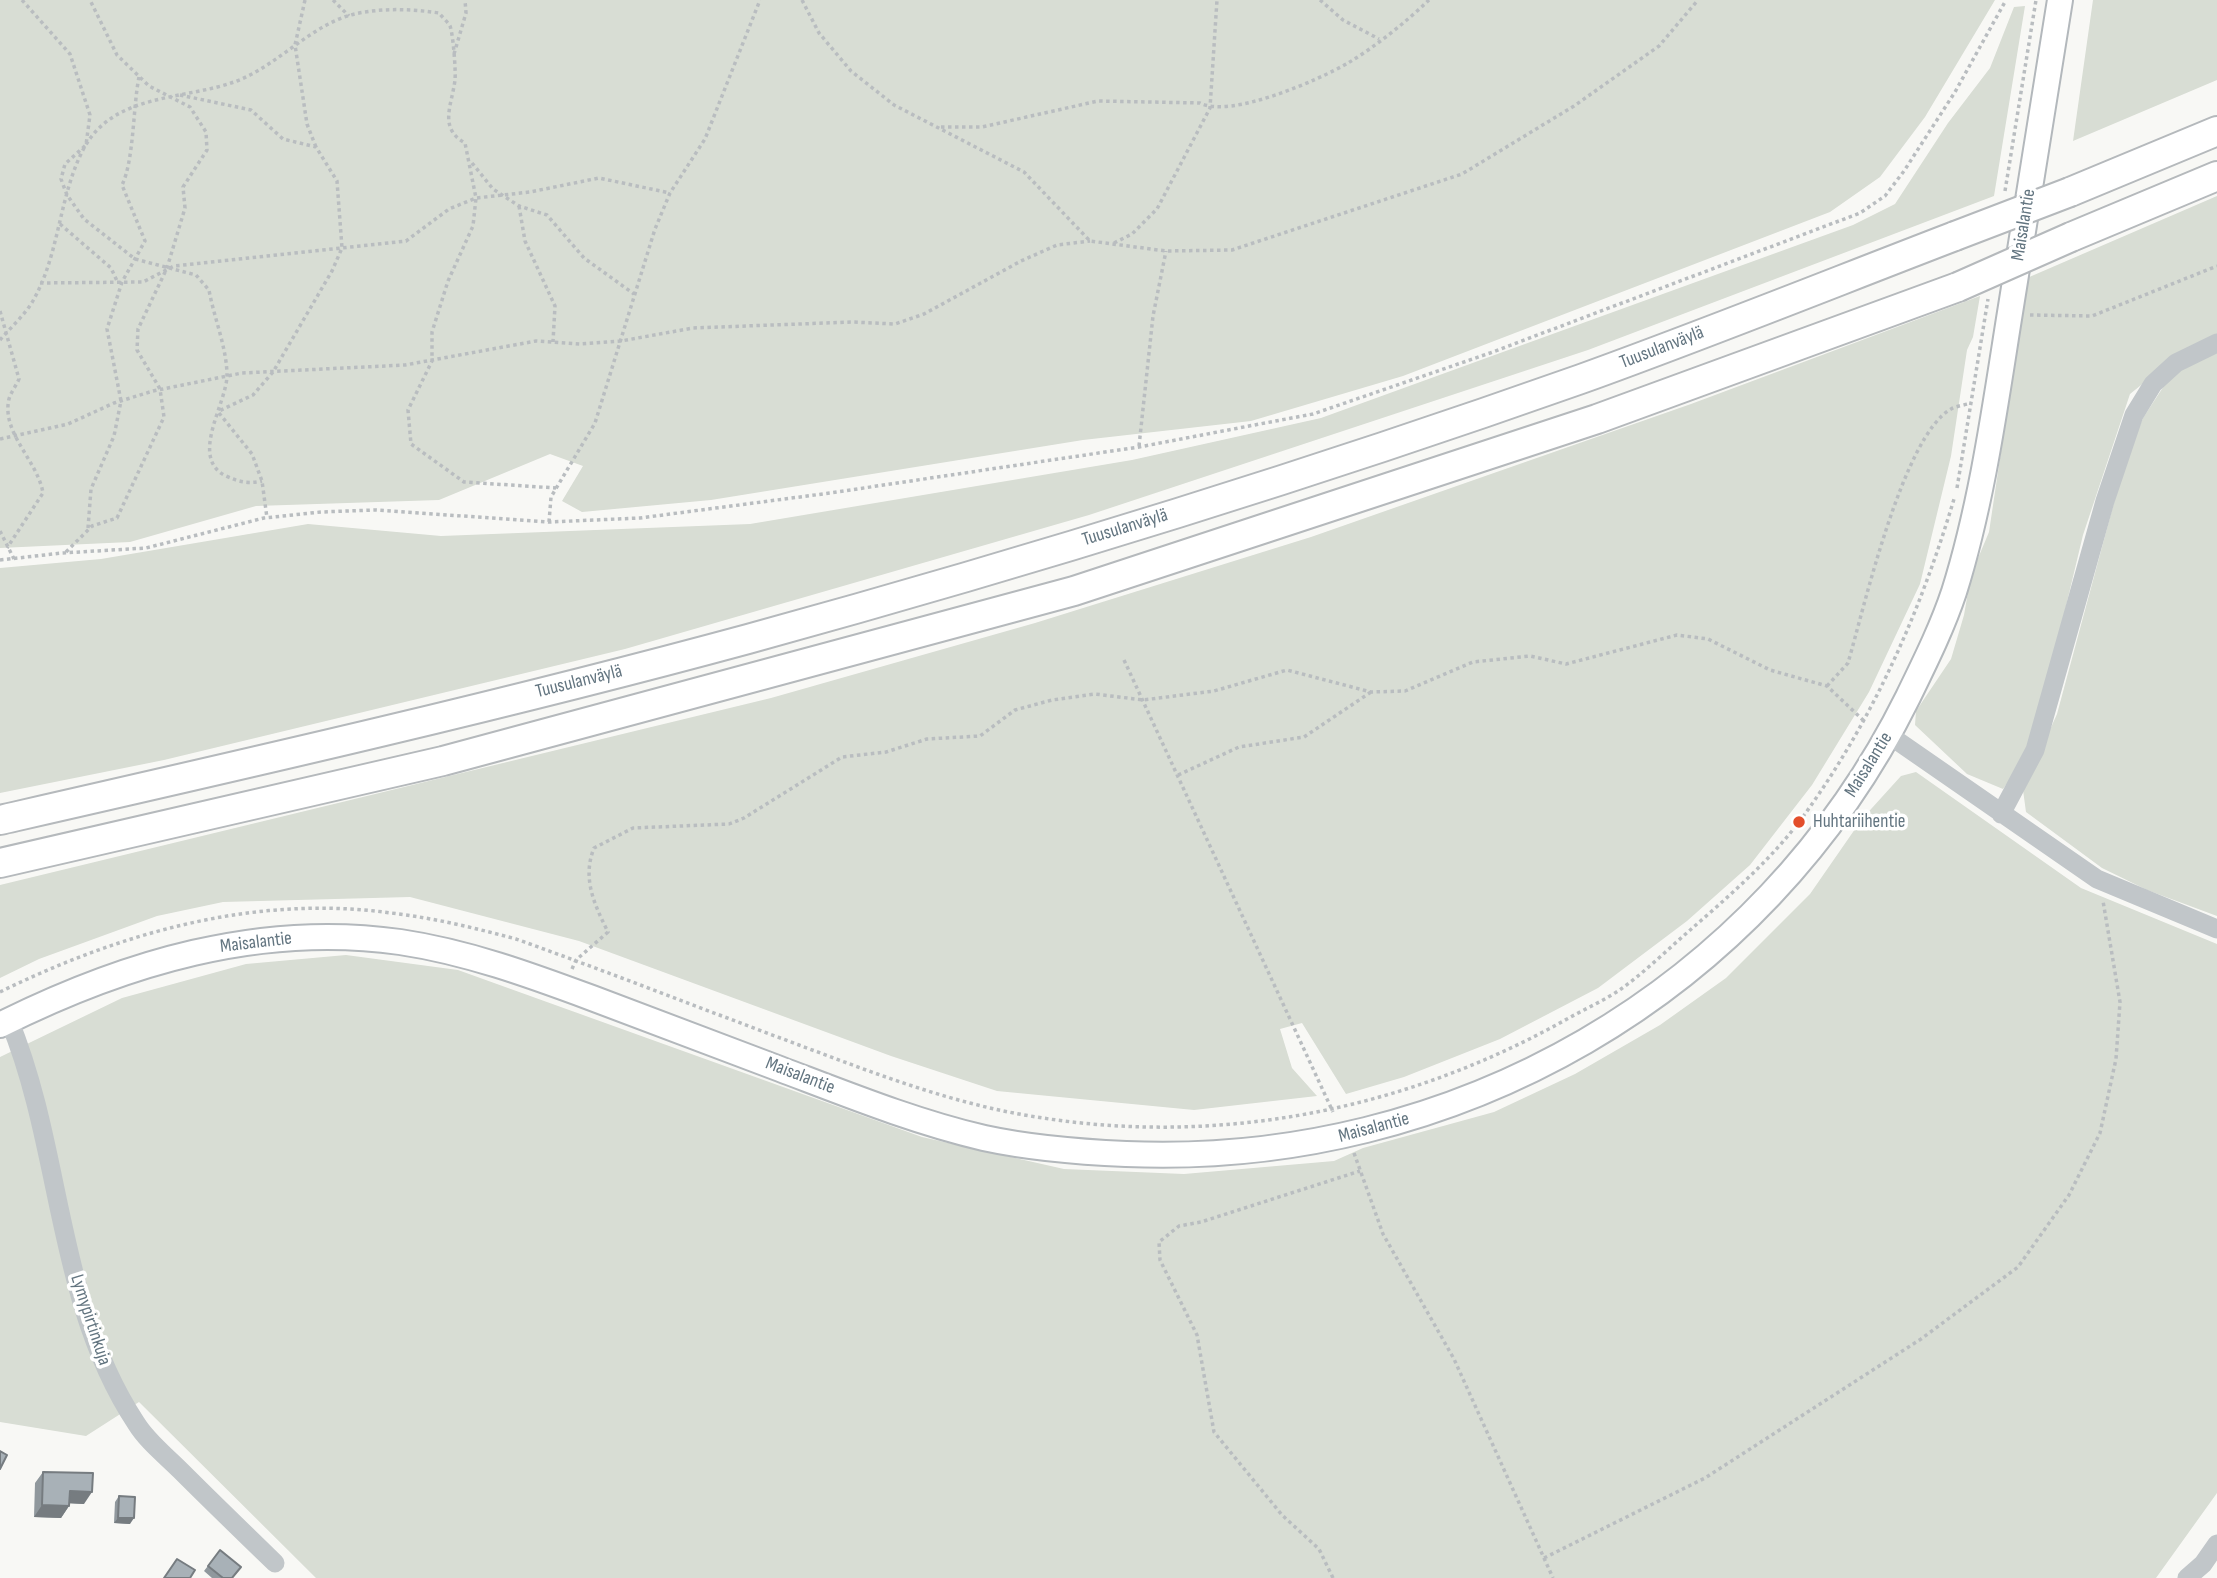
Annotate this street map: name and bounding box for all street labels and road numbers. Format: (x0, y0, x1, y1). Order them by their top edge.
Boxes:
street label: Maisalantie (2007, 188, 2041, 262)
street label: Tuusulanväylä (1617, 322, 1707, 374)
street label: Tuusulanväylä (1079, 504, 1171, 552)
street label: Tuusulanväylä (533, 660, 625, 704)
street label: Maisalantie (1840, 728, 1898, 802)
street label: Maisalantie (219, 927, 293, 959)
street label: Maisalantie (762, 1052, 838, 1100)
street label: Maisalantie (1336, 1108, 1412, 1148)
street label: Lymypirtinkuja (65, 1272, 115, 1368)

